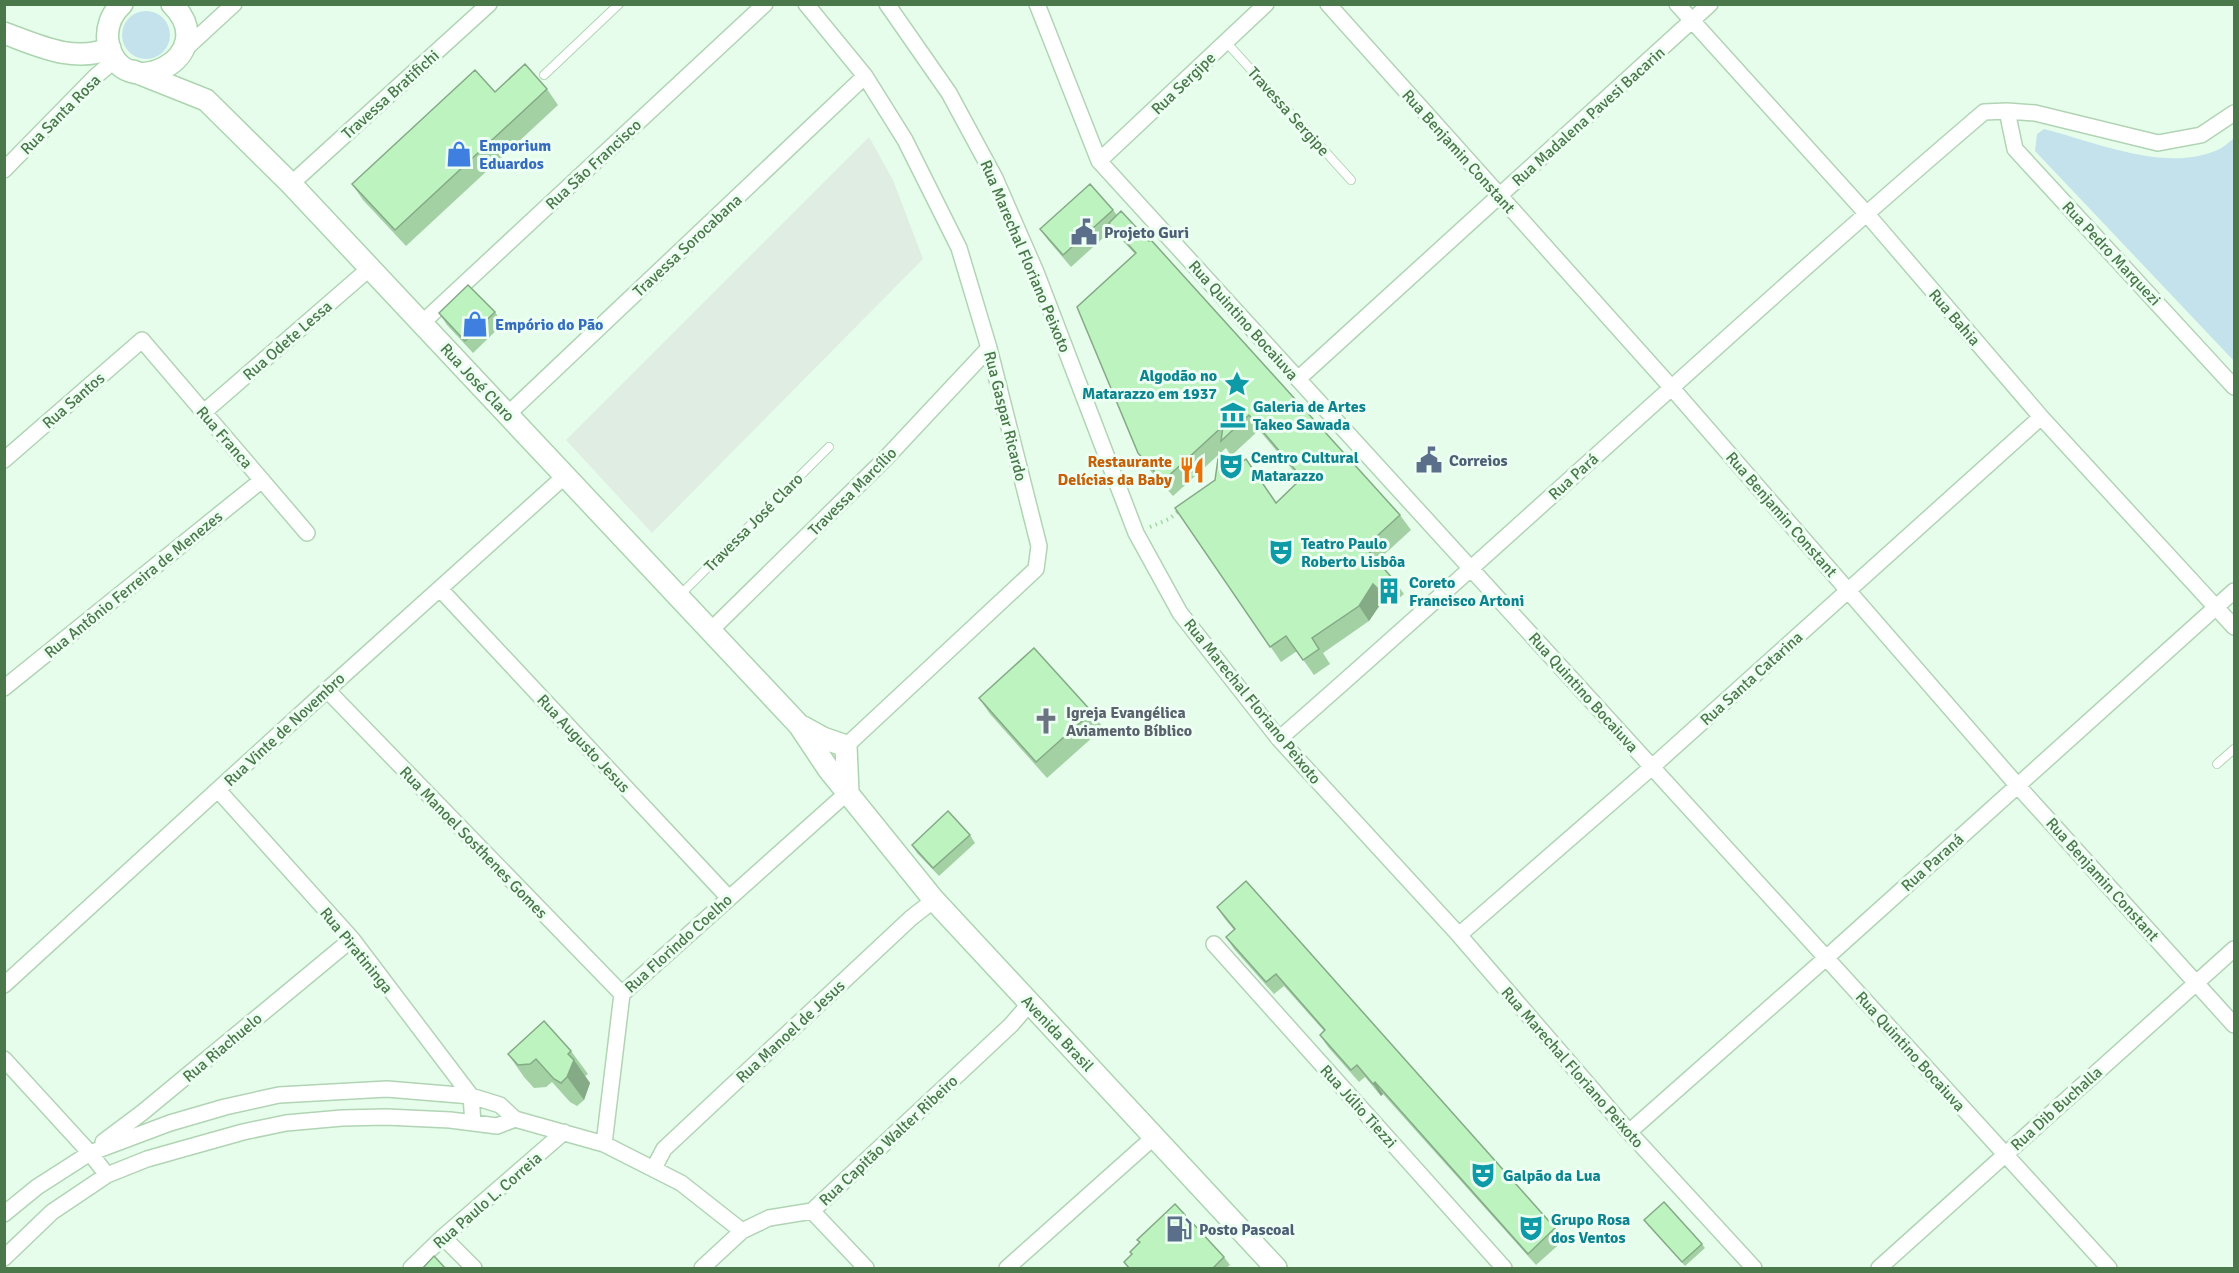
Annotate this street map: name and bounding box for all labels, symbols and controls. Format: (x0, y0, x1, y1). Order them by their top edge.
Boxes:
street label: Rua Madalena Pavesi Bacarin (1508, 43, 1669, 191)
street label: Travessa Bratifichi (338, 46, 444, 144)
street label: Rua Sergipe (1147, 48, 1220, 119)
street label: Travessa Sergipe (1243, 63, 1334, 160)
street label: Rua Santa Rosa (16, 70, 105, 159)
street label: Rua Benjamin Constant (1397, 86, 1519, 218)
street label: Rua São Francisco (542, 115, 646, 214)
place label: Emporium Eduardos (479, 136, 551, 174)
shop icon: Emporium Eduardos (444, 139, 474, 169)
street label: Rua Marechal Floriano Peixoto (975, 157, 1075, 356)
street label: Travessa Sorocabana (629, 190, 746, 301)
street label: Rua Pedro Marquezi (2058, 197, 2165, 310)
public building icon: Projeto Guri (1069, 217, 1099, 247)
place label: Projeto Guri (1104, 223, 1189, 243)
street label: Rua Quintino Bocaiuva (1184, 257, 1302, 385)
street label: Rua Bahia (1924, 285, 1984, 350)
street label: Rua Odete Lessa (239, 297, 336, 385)
shop icon: Empório do Pão (460, 309, 490, 339)
place label: Empório do Pão (495, 315, 603, 335)
street label: Rua José Claro (436, 339, 519, 426)
street label: Rua Gaspar Ricardo (979, 349, 1031, 483)
place label: Algodão no Matarazzo em 1937 (1082, 366, 1217, 404)
street label: Rua Santos (38, 368, 109, 433)
place icon: Algodão no Matarazzo em 1937 (1222, 369, 1252, 399)
place label: Galeria de Artes Takeo Sawada (1253, 397, 1366, 435)
museum icon: Galeria de Artes Takeo Sawada (1218, 400, 1248, 430)
street label: Rua Franca (192, 402, 257, 473)
street label: Travessa Marcílio (804, 443, 901, 540)
public building icon: Correios (1414, 445, 1444, 475)
place label: Centro Cultural Matarazzo (1251, 448, 1359, 486)
street label: Rua Benjamin Constant (1721, 448, 1841, 582)
street label: Rua Pará (1545, 449, 1603, 504)
theatre icon: Centro Cultural Matarazzo (1216, 451, 1246, 481)
place label: Correios (1449, 451, 1508, 471)
place label: Restaurante Delícias da Baby (1058, 452, 1172, 490)
restaurant icon: Restaurante Delícias da Baby (1177, 455, 1207, 485)
street label: Travessa José Claro (700, 469, 807, 576)
street label: Rua Antônio Ferreira de Menezes (40, 507, 227, 663)
place label: Teatro Paulo Roberto Lisbôa (1301, 534, 1405, 572)
theatre icon: Teatro Paulo Roberto Lisbôa (1266, 537, 1296, 567)
place label: Coreto Francisco Artoni (1409, 573, 1524, 611)
building icon: Coreto Francisco Artoni (1374, 576, 1404, 606)
street label: Rua Marechal Floriano Peixoto (1179, 615, 1325, 788)
street label: Rua Santa Catarina (1696, 627, 1807, 730)
street label: Rua Quintino Bocaiuva (1524, 629, 1642, 757)
street label: Rua Vinte de Novembro (220, 669, 349, 791)
street label: Rua Augusto Jesus (532, 690, 634, 797)
place label: Igreja Evangélica Aviamento Bíblico (1066, 703, 1192, 741)
church icon: Igreja Evangélica Aviamento Bíblico (1031, 706, 1061, 736)
street label: Rua Manoel Sosthenes Gomes (395, 762, 551, 923)
street label: Rua Benjamin Constant (2041, 814, 2163, 946)
street label: Rua Paraná (1897, 829, 1968, 896)
street label: Rua Florindo Coelho (621, 890, 737, 997)
street label: Rua Piratininga (315, 903, 397, 998)
street label: Rua Manoel de Jesus (732, 976, 849, 1087)
street label: Rua Marechal Floriano Peixoto (1497, 983, 1648, 1152)
street label: Rua Quintino Bocaiuva (1851, 988, 1969, 1116)
street label: Avenida Brasil (1017, 991, 1098, 1076)
street label: Rua Riachuelo (179, 1009, 266, 1087)
street label: Rua Júlio Tiezzi (1316, 1061, 1401, 1152)
street label: Rua Dib Buchalla (2007, 1062, 2107, 1155)
street label: Rua Capitão Walter Ribeiro (815, 1071, 962, 1210)
street label: Rua Paulo L. Correia (429, 1148, 546, 1253)
theatre icon: Galpão da Lua (1468, 1160, 1498, 1190)
place label: Galpão da Lua (1503, 1166, 1601, 1186)
place label: Grupo Rosa dos Ventos (1551, 1210, 1630, 1248)
theatre icon: Grupo Rosa dos Ventos (1516, 1213, 1546, 1243)
fuel station icon: Posto Pascoal (1164, 1214, 1194, 1244)
place label: Posto Pascoal (1199, 1220, 1295, 1240)

